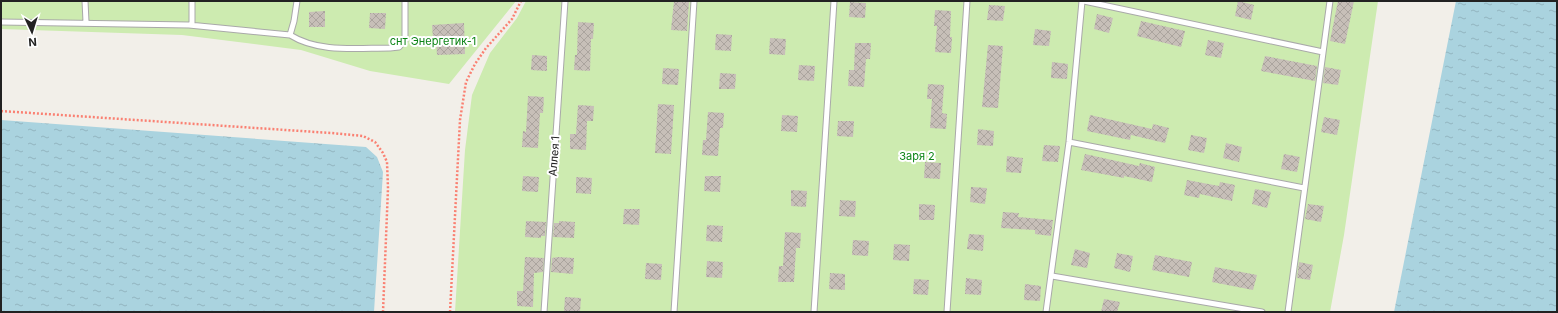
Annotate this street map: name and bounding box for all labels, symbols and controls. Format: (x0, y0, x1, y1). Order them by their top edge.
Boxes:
north arrow (12, 12, 52, 52)
park label: снт Энергетик-1 (390, 34, 476, 48)
text: N (28, 35, 37, 49)
street label: Аллея 1 (546, 135, 562, 177)
park label: Заря 2 (899, 149, 935, 163)

